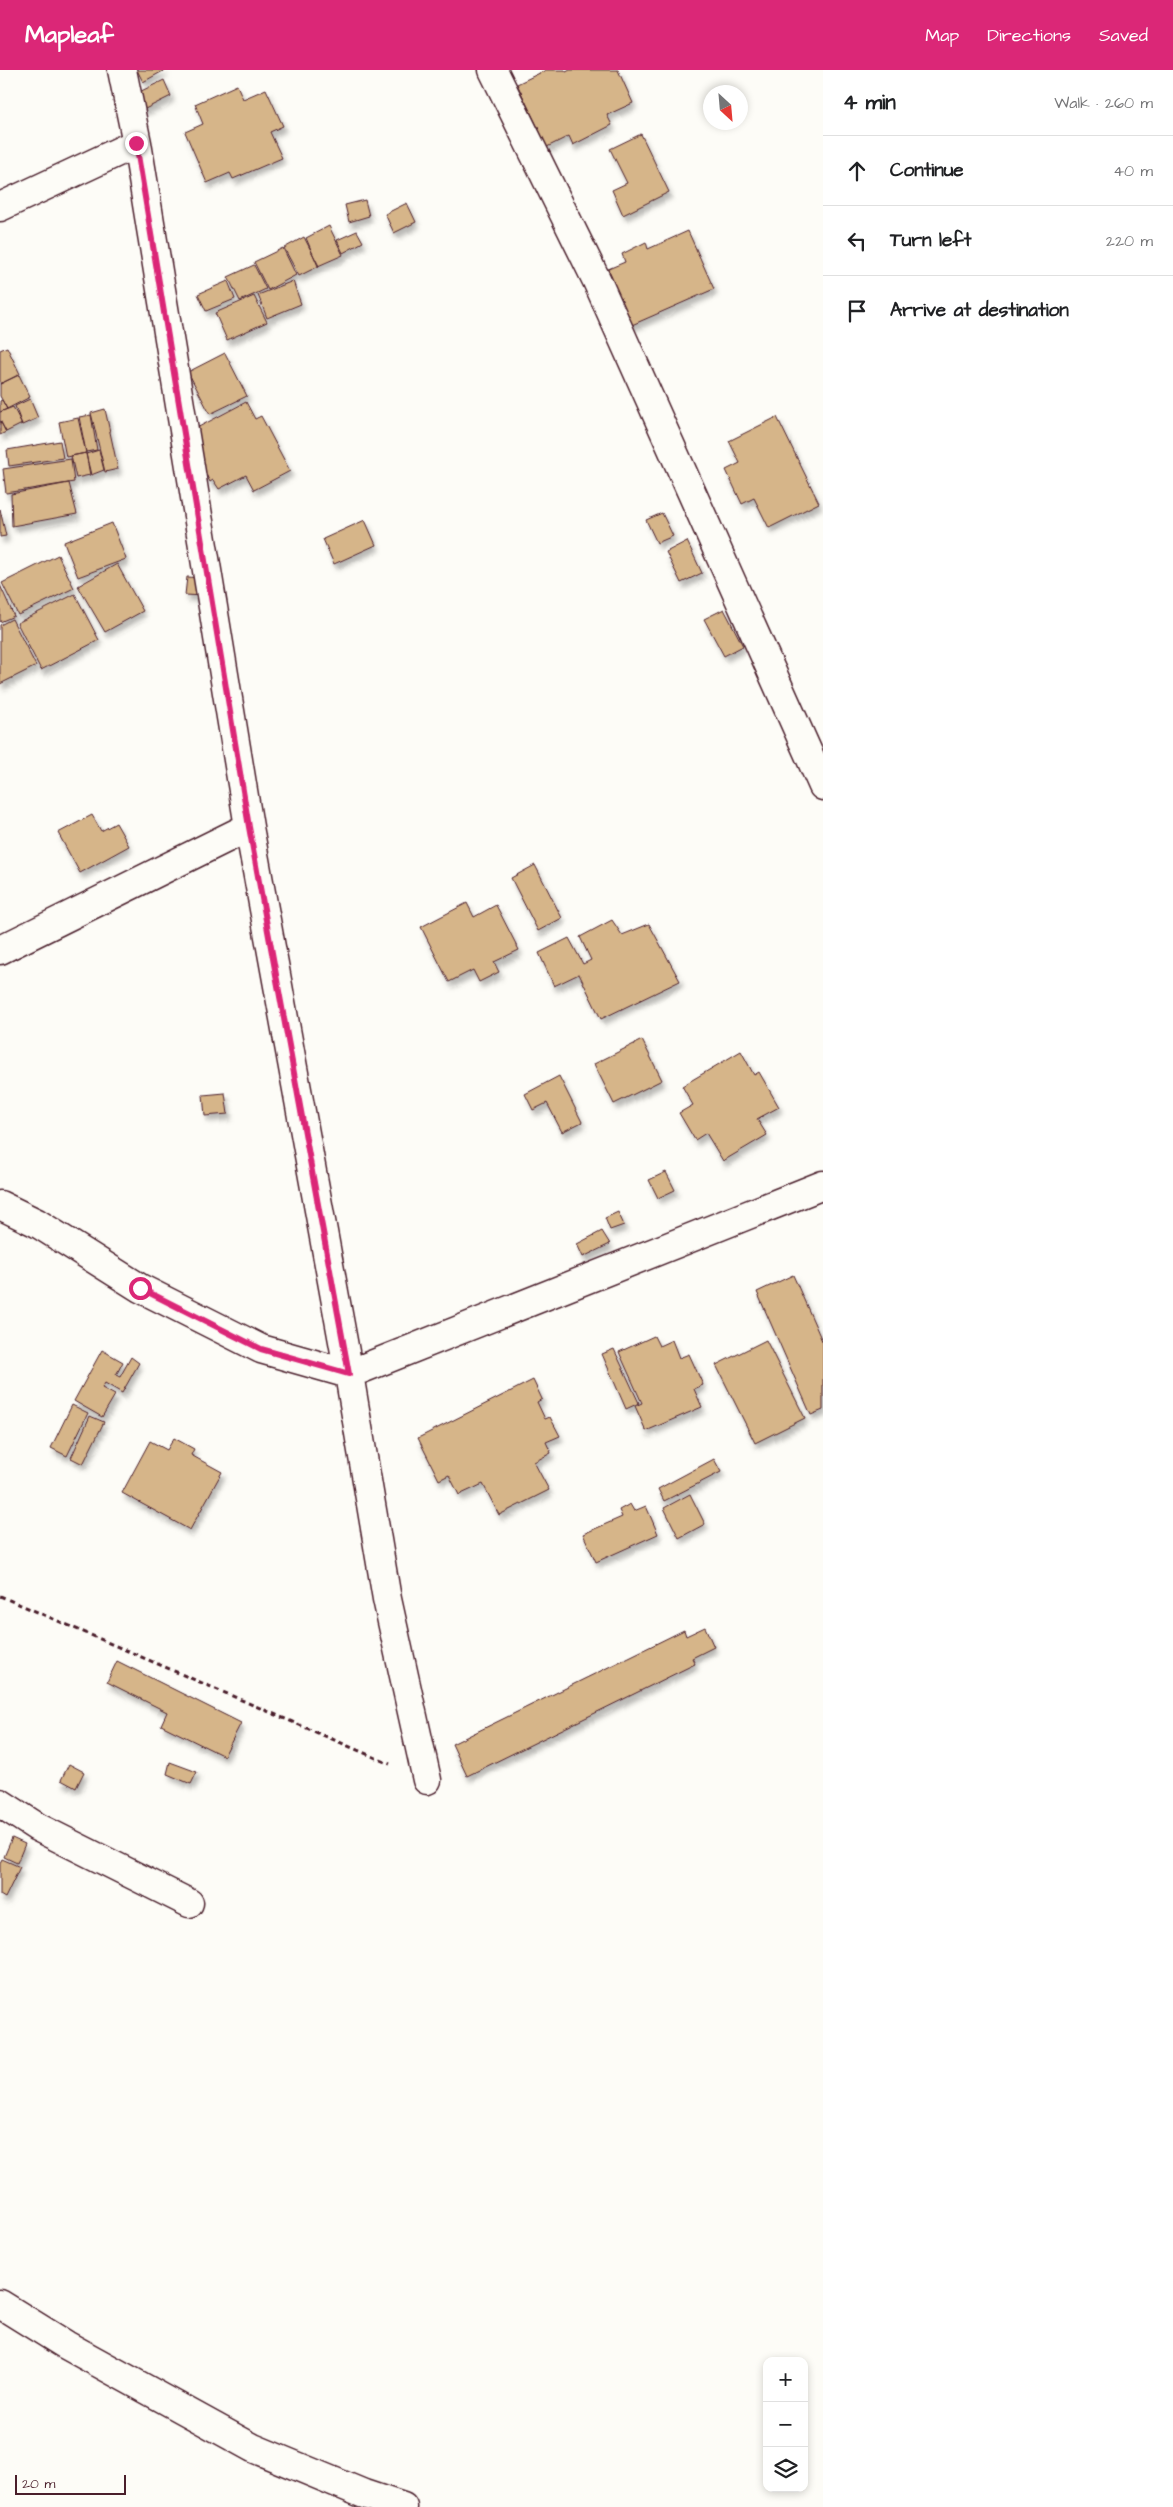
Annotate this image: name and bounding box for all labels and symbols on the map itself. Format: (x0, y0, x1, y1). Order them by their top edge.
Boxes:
north arrow (703, 85, 748, 130)
route end (125, 132, 148, 155)
route start (129, 1277, 152, 1300)
scale bar (15, 2472, 126, 2495)

